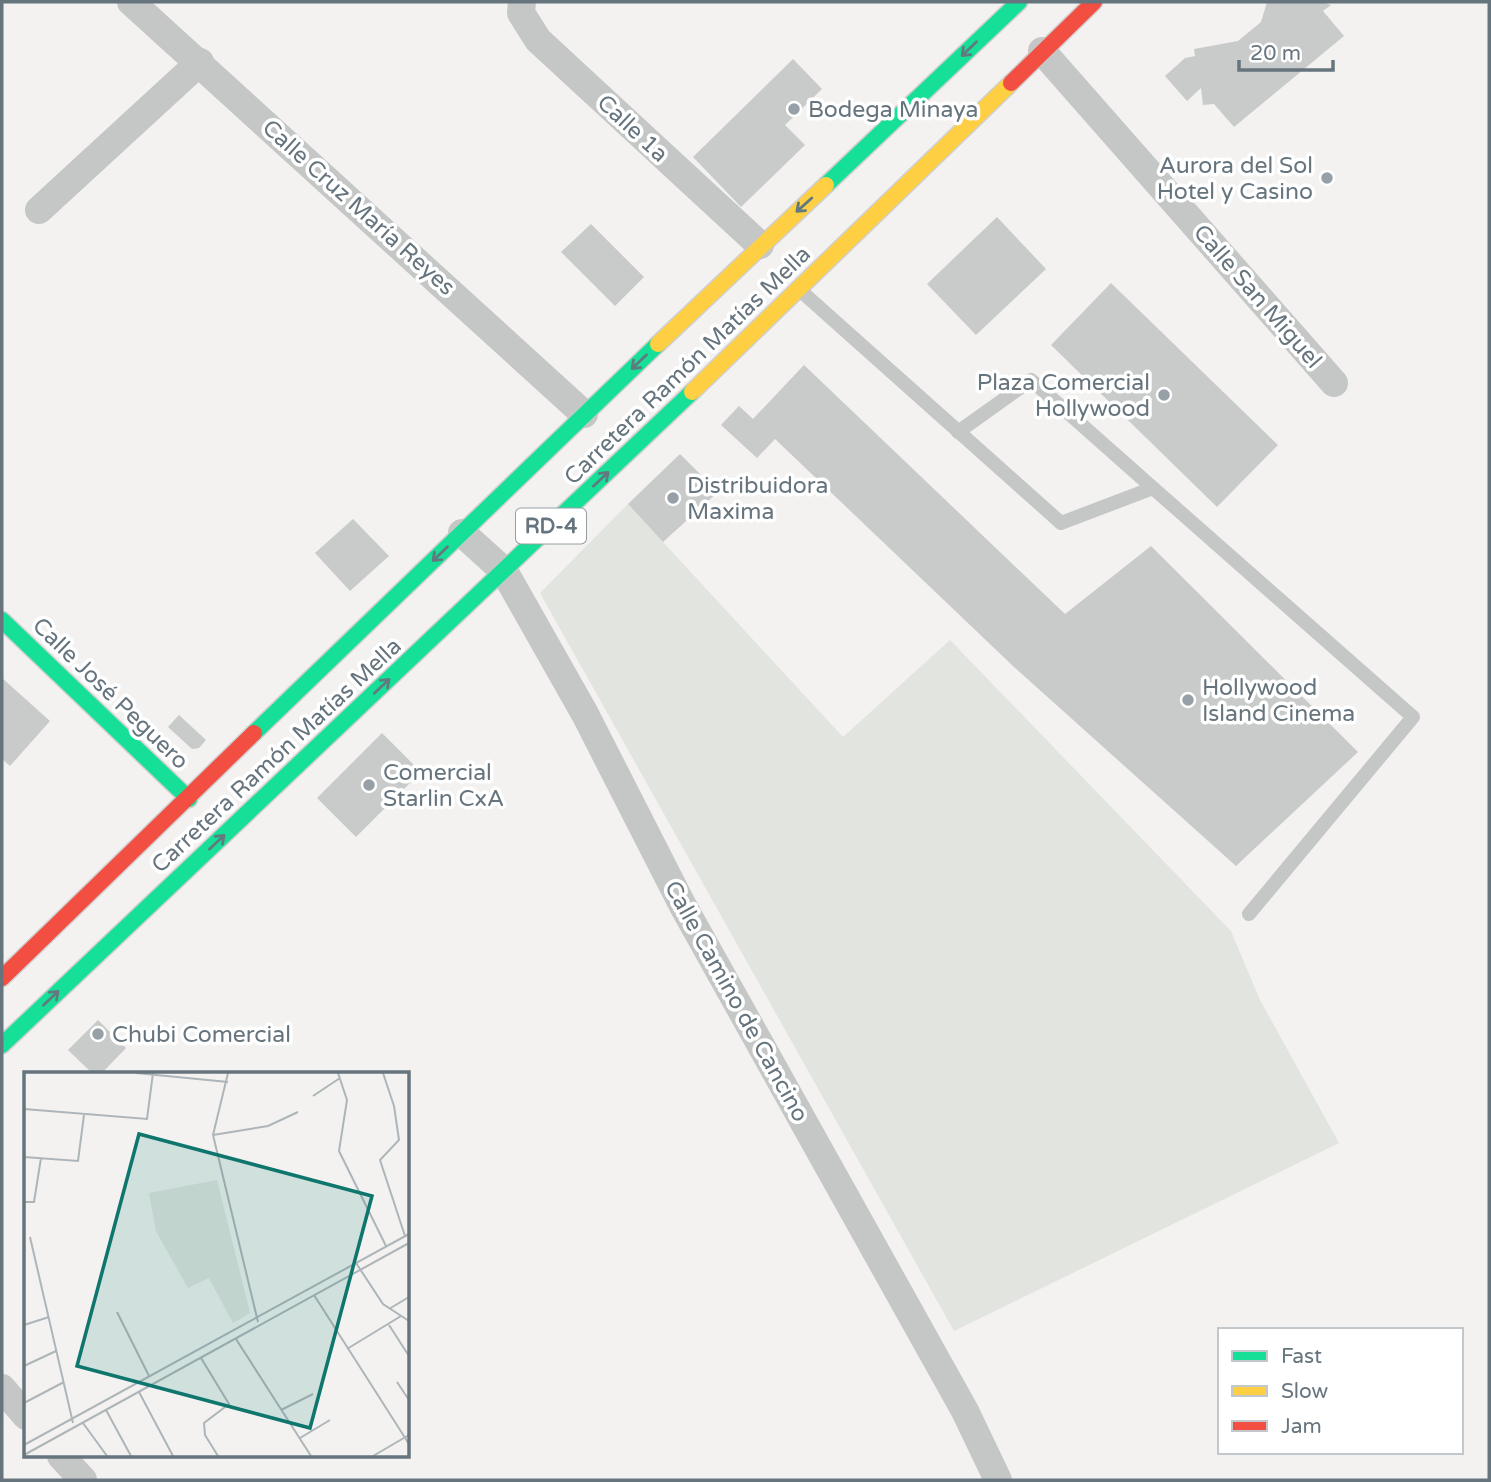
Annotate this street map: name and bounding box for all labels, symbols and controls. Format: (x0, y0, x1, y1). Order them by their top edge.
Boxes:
scale bar (1239, 28, 1334, 72)
one-way arrow (961, 40, 978, 57)
text: 20 m (1250, 41, 1301, 66)
street label: Calle 1a (591, 89, 674, 169)
place label: Bodega Minaya (808, 96, 978, 124)
marker: Bodega Minaya (786, 101, 802, 117)
street label: Calle Cruz María Reyes (256, 114, 460, 302)
place label: Aurora del Sol Hotel y Casino (1157, 152, 1313, 206)
marker: Aurora del Sol Hotel y Casino (1319, 170, 1335, 186)
one-way arrow (796, 197, 813, 214)
street label: Calle San Miguel (1187, 219, 1327, 374)
street label: Carretera Ramón Matías Mella (559, 240, 817, 491)
one-way arrow (631, 353, 648, 370)
place label: Plaza Comercial Hollywood (977, 369, 1150, 423)
marker: Plaza Comercial Hollywood (1156, 387, 1172, 403)
one-way arrow (592, 471, 610, 487)
place label: Distribuidora Maxima (687, 472, 829, 526)
marker: Distribuidora Maxima (665, 490, 681, 506)
road number: RD-4 (516, 508, 586, 544)
one-way arrow (432, 545, 449, 562)
street label: Calle José Peguero (26, 612, 194, 775)
street label: Carretera Ramón Matías Mella (146, 632, 407, 879)
place label: Hollywood Island Cinema (1202, 674, 1355, 728)
one-way arrow (373, 677, 390, 694)
marker: Hollywood Island Cinema (1180, 692, 1196, 708)
place label: Comercial Starlin CxA (383, 759, 504, 813)
marker: Comercial Starlin CxA (361, 777, 377, 793)
one-way arrow (208, 834, 226, 850)
street label: Calle Camino de Cancino (658, 876, 814, 1127)
one-way arrow (42, 990, 59, 1007)
place label: Chubi Comercial (112, 1021, 291, 1049)
marker: Chubi Comercial (90, 1026, 106, 1042)
inset map (24, 1072, 410, 1458)
legend (1218, 1328, 1463, 1454)
text: Fast (1281, 1344, 1322, 1369)
text: Slow (1281, 1379, 1329, 1404)
text: Jam (1281, 1414, 1322, 1439)

